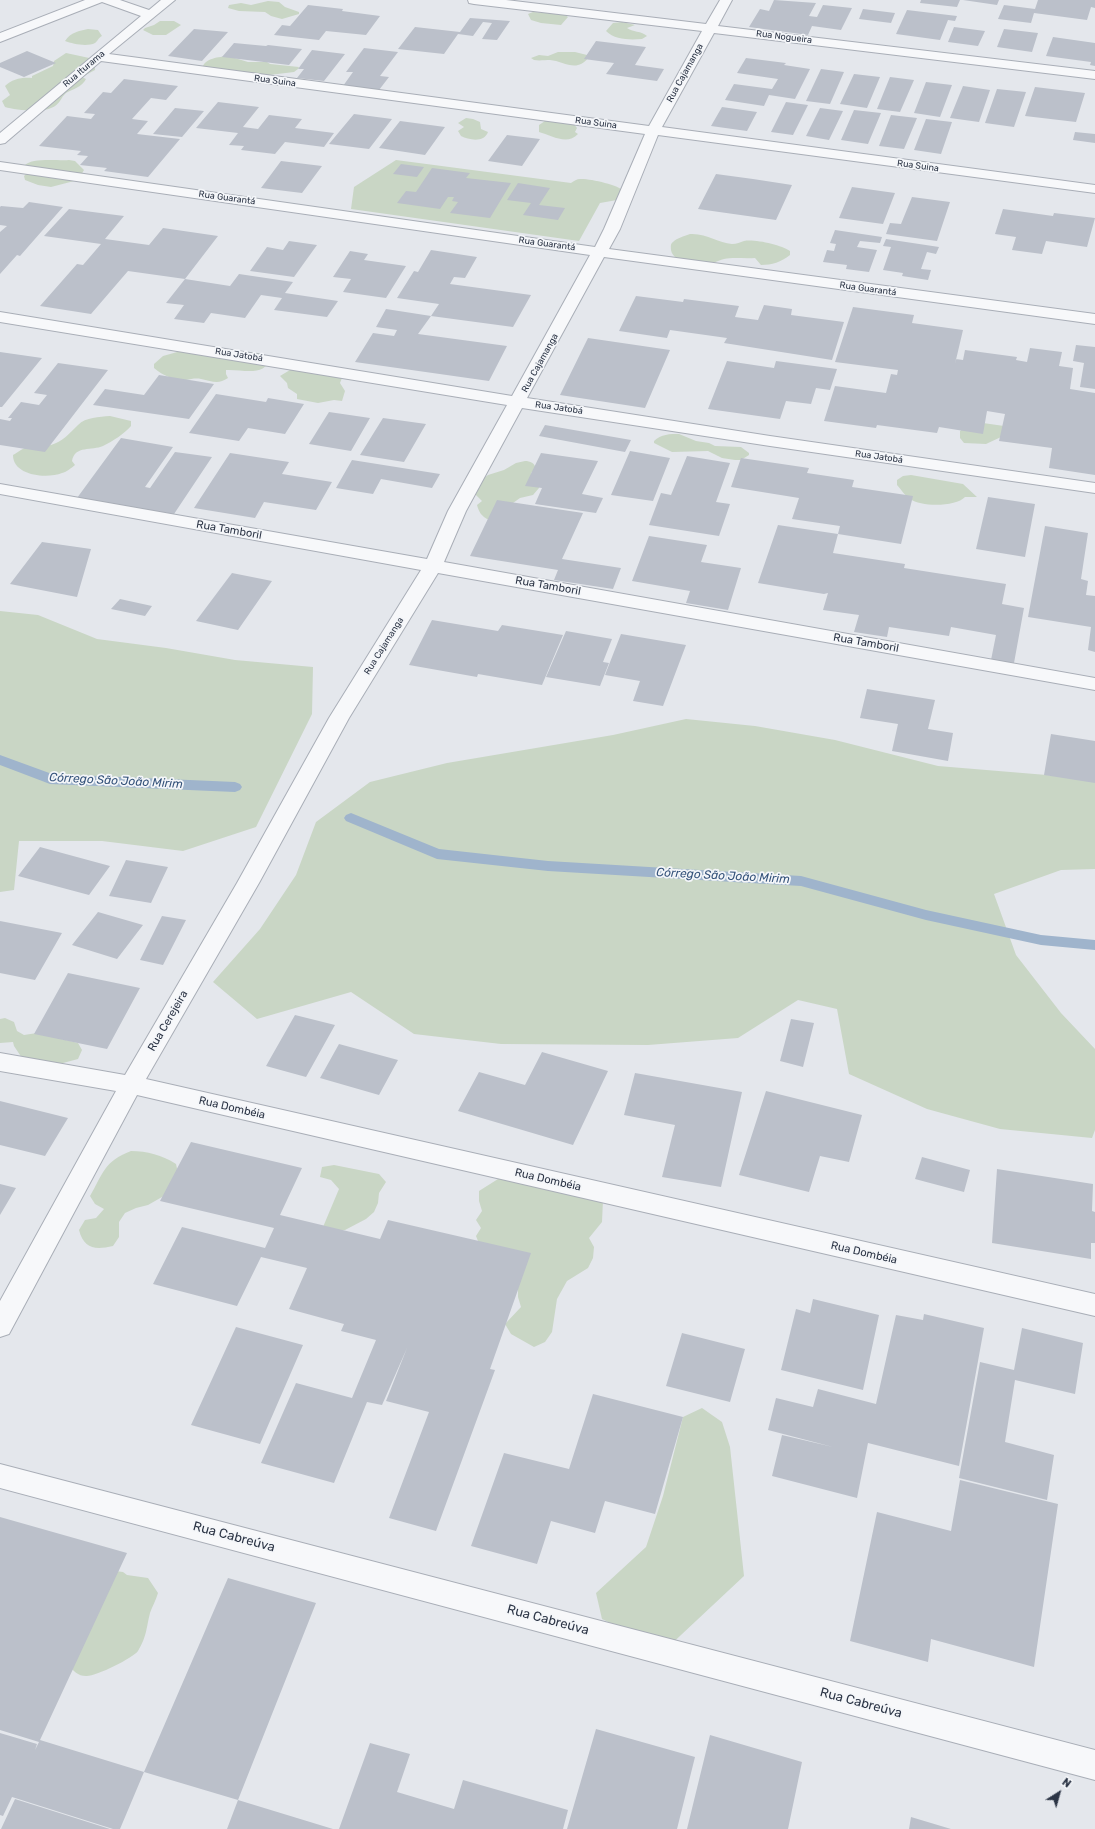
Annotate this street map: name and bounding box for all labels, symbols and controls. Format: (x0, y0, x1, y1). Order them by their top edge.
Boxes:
street label: Rua Nogueira (755, 28, 813, 46)
street label: Rua Cajamanga (664, 42, 706, 104)
street label: Rua Iturama (61, 48, 107, 90)
street label: Rua Suina (253, 73, 297, 89)
street label: Rua Suina (574, 115, 618, 131)
street label: Rua Suina (896, 158, 940, 174)
street label: Rua Guarantá (198, 189, 256, 207)
street label: Rua Guarantá (518, 235, 576, 253)
street label: Rua Guarantá (839, 280, 897, 298)
street label: Rua Cajamanga (519, 332, 561, 394)
street label: Rua Jatobá (214, 346, 264, 364)
street label: Rua Jatobá (534, 399, 584, 417)
street label: Rua Jatobá (854, 448, 904, 466)
street label: Rua Tamboril (195, 518, 263, 542)
street label: Rua Tamboril (514, 574, 582, 598)
street label: Rua Cajamanga (362, 615, 406, 677)
street label: Rua Tamboril (832, 631, 900, 655)
water label: Córrego São João Mirim (49, 770, 183, 792)
water label: Córrego São João Mirim (656, 865, 790, 887)
street label: Rua Cerejeira (145, 988, 191, 1054)
street label: Rua Dombéia (198, 1094, 266, 1122)
street label: Rua Dombéia (514, 1166, 582, 1194)
street label: Rua Dombéia (830, 1239, 898, 1267)
street label: Rua Cabreúva (191, 1519, 277, 1555)
street label: Rua Cabreúva (505, 1602, 591, 1638)
street label: Rua Cabreúva (818, 1685, 904, 1721)
north arrow (1039, 1773, 1079, 1813)
text: N (1059, 1775, 1074, 1791)

